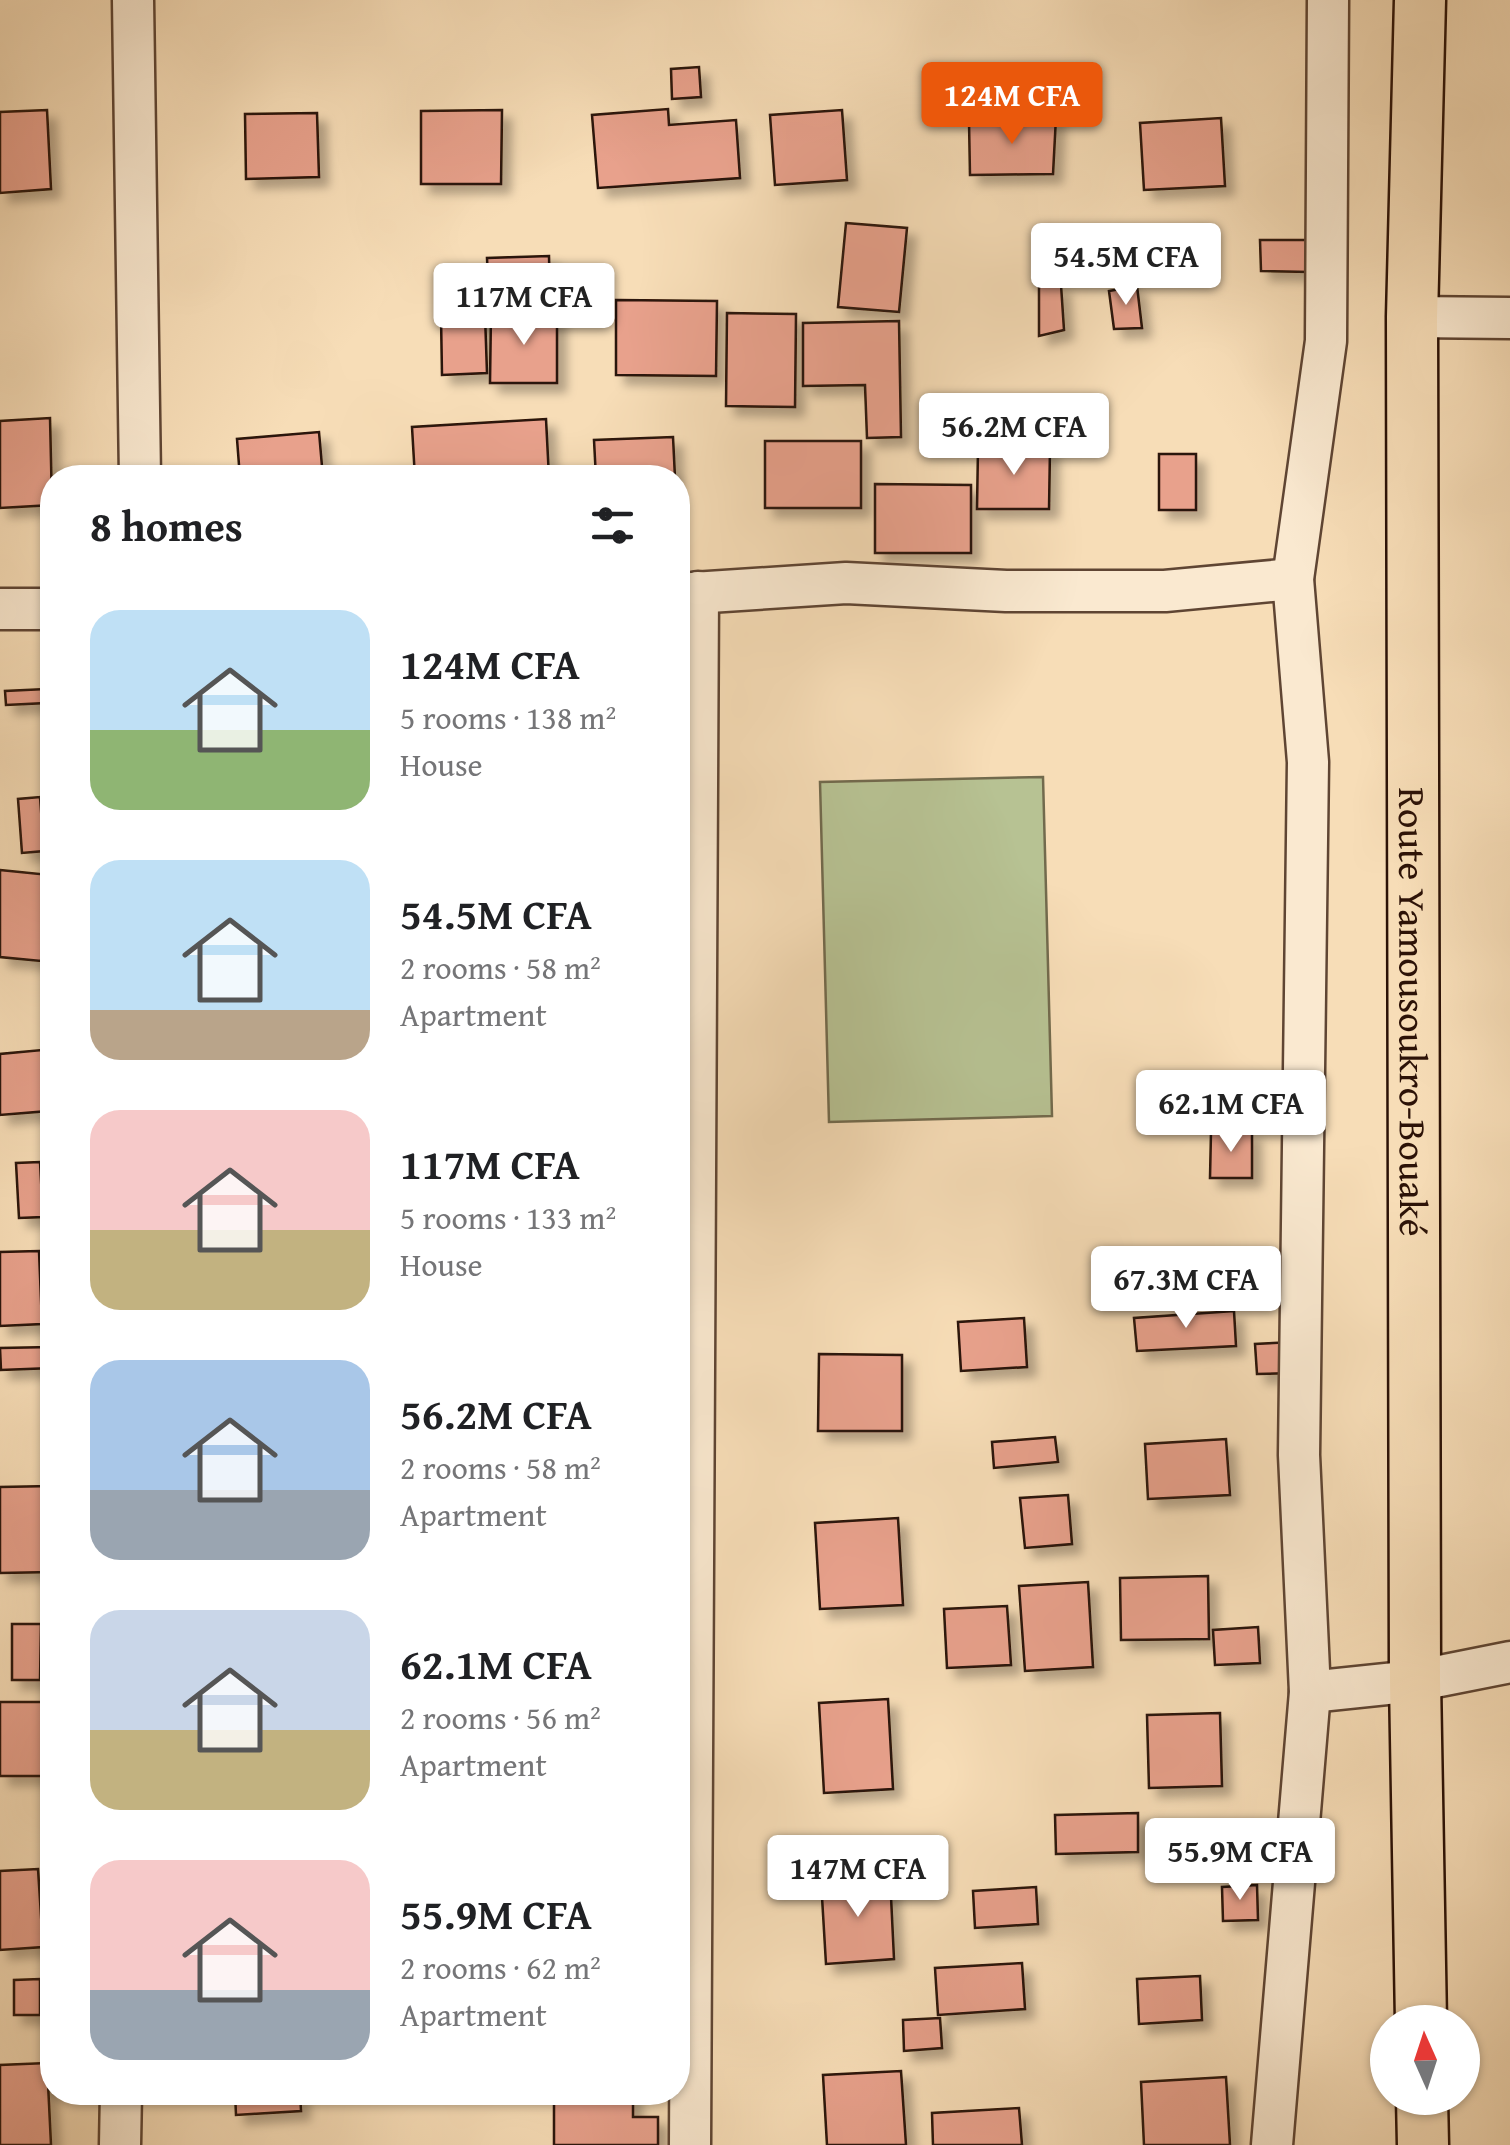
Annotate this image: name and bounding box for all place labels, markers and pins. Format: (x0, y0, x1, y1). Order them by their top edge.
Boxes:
pin: 124M CFA (909, 62, 1115, 147)
pin: 54.5M CFA (1012, 223, 1240, 308)
pin: 117M CFA (421, 263, 627, 348)
pin: 56.2M CFA (900, 393, 1128, 478)
pin: 62.1M CFA (1117, 1070, 1345, 1155)
pin: 67.3M CFA (1072, 1246, 1300, 1331)
pin: 55.9M CFA (1126, 1818, 1354, 1903)
pin: 147M CFA (755, 1835, 961, 1920)

